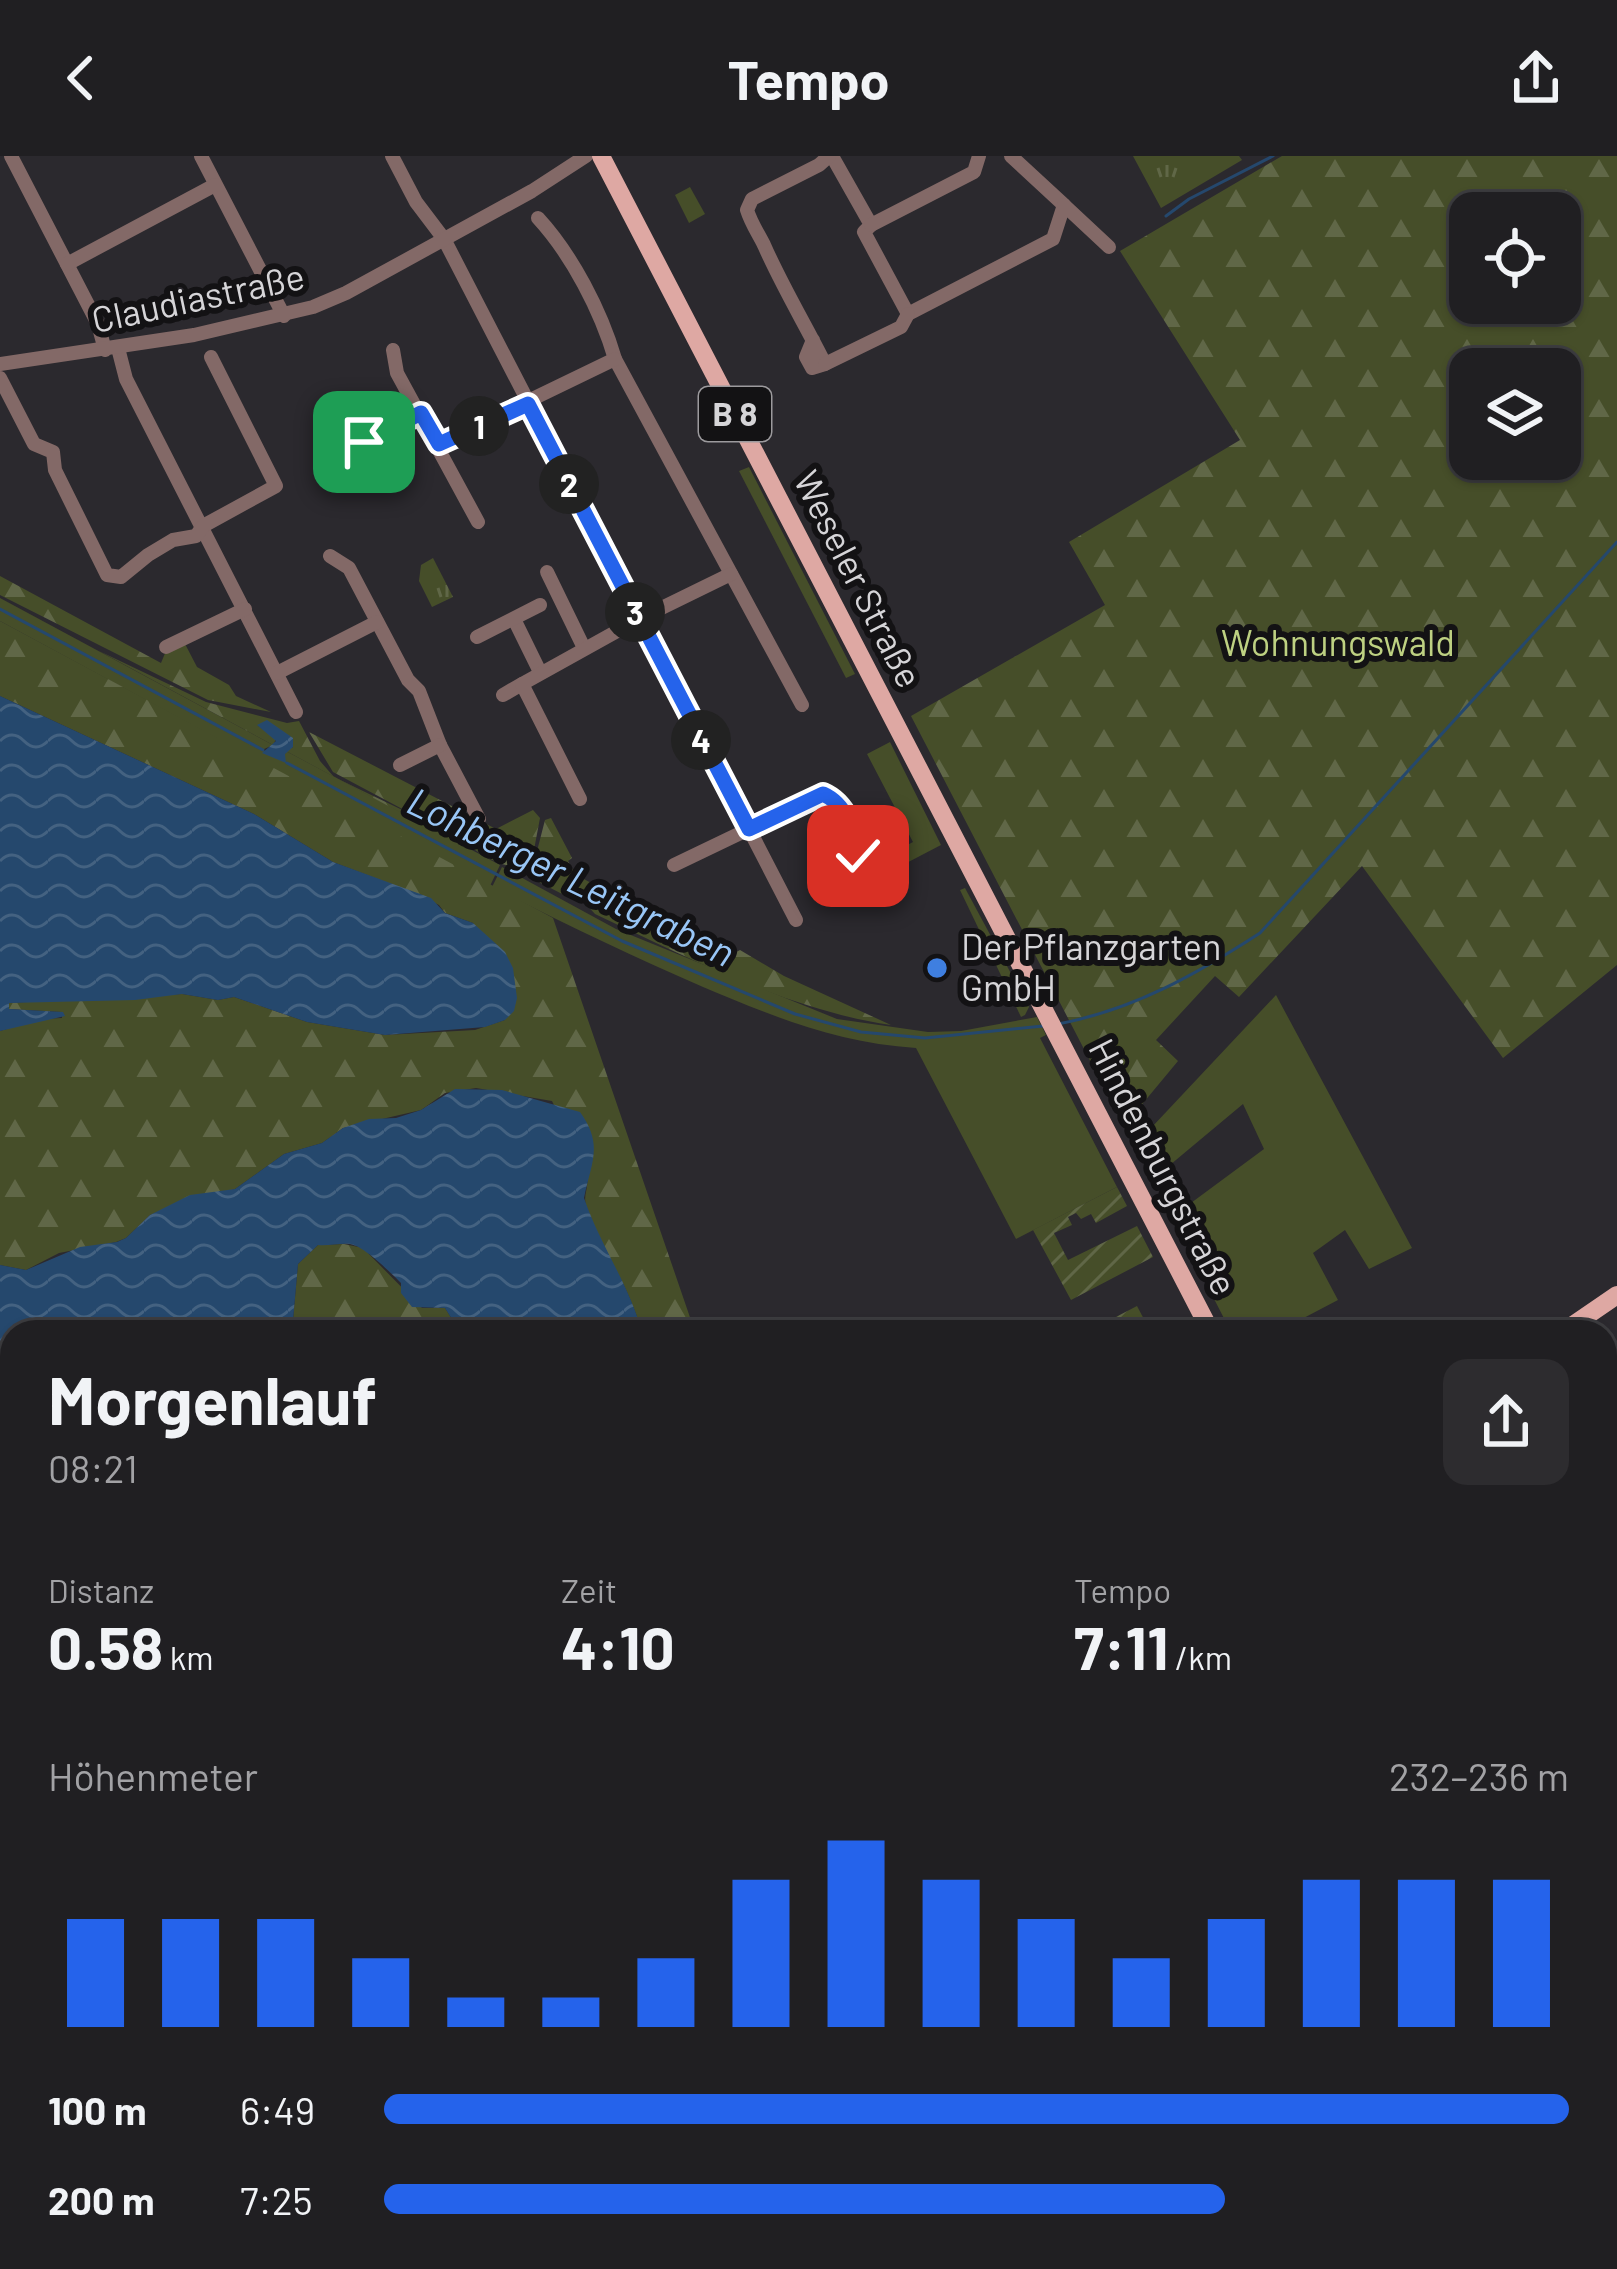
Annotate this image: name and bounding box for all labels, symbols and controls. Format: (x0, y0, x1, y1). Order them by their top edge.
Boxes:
icon: back (48, 45, 114, 111)
icon: share (1503, 45, 1569, 111)
text: Tempo (727, 46, 890, 111)
map controls (1449, 192, 1581, 480)
button: locate (1449, 192, 1581, 324)
street label: Claudiastraße (88, 253, 308, 340)
button: layers (1449, 348, 1581, 480)
road number: B 8 (699, 387, 771, 441)
pin (313, 391, 415, 493)
pin: 1 (449, 396, 509, 456)
text: 1 (473, 406, 485, 446)
icon: arrive (331, 409, 397, 475)
pin: 2 (539, 454, 599, 514)
street label: Weseler Straße (786, 463, 932, 694)
text: 2 (560, 464, 578, 504)
pin: 3 (605, 582, 665, 642)
text: 3 (626, 592, 644, 632)
park label: Wohnungswald (1221, 620, 1455, 663)
pin: 4 (671, 710, 731, 770)
text: 4 (691, 720, 711, 760)
water label: Lohberger Leitgraben (400, 776, 743, 975)
pin (807, 805, 909, 907)
icon: check (825, 823, 891, 889)
place label: Der Pflanzgarten GmbH (961, 924, 1221, 1008)
marker: Der Pflanzgarten GmbH (924, 955, 950, 981)
street label: Hindenburgstraße (1081, 1031, 1247, 1302)
text: Morgenlauf (48, 1359, 377, 1438)
button: share (1443, 1359, 1569, 1485)
text: 08:21 (48, 1444, 138, 1491)
text: Distanz (48, 1570, 154, 1610)
text: Zeit (561, 1570, 617, 1610)
text: Tempo (1074, 1570, 1171, 1610)
text: 0.58 (48, 1610, 163, 1682)
text: 4:10 (561, 1610, 675, 1682)
text: 7:11 (1074, 1610, 1169, 1682)
text: km (163, 1637, 214, 1677)
text: /km (1169, 1637, 1232, 1677)
text: Höhenmeter (48, 1752, 258, 1799)
text: 232–236 m (1389, 1752, 1569, 1799)
text: 100 m (48, 2086, 147, 2133)
text: 6:49 (240, 2086, 315, 2133)
text: 200 m (48, 2176, 155, 2223)
text: 7:25 (240, 2176, 313, 2223)

